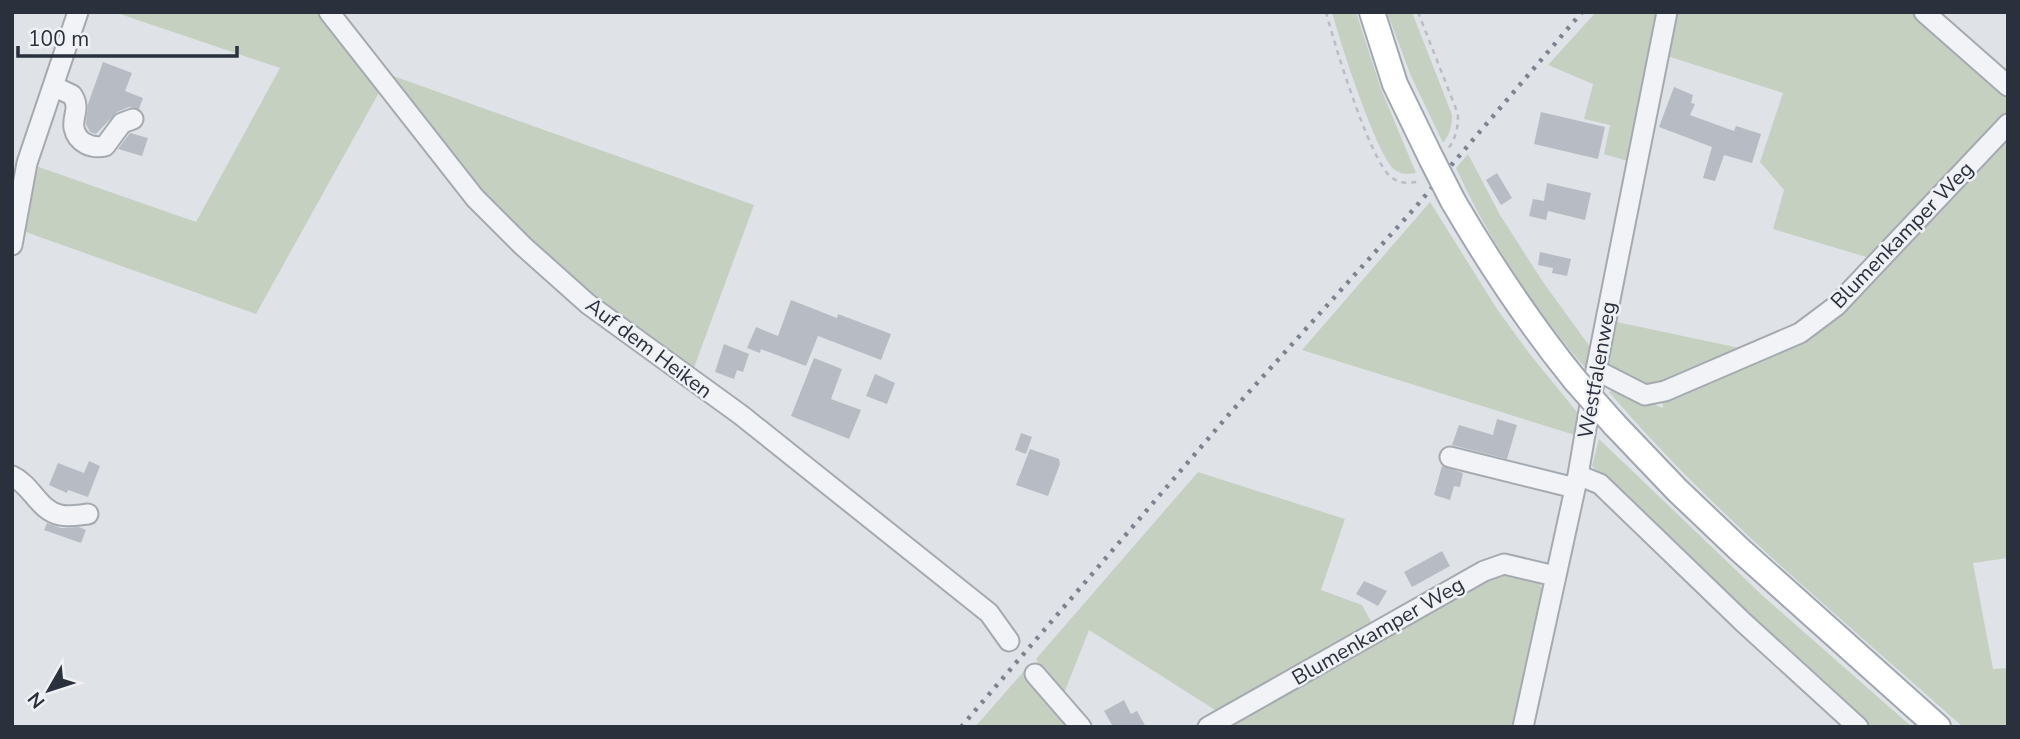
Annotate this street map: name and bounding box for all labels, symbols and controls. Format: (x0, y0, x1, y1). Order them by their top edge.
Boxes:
scale bar (18, 14, 236, 58)
text: 100 m (28, 25, 89, 53)
street label: Blumenkamper Weg (1824, 155, 1980, 315)
street label: Auf dem Heiken (580, 291, 718, 405)
street label: Westfalenweg (1571, 299, 1623, 441)
street label: Blumenkamper Weg (1287, 570, 1469, 692)
north arrow (14, 655, 84, 725)
text: N (22, 686, 51, 714)

